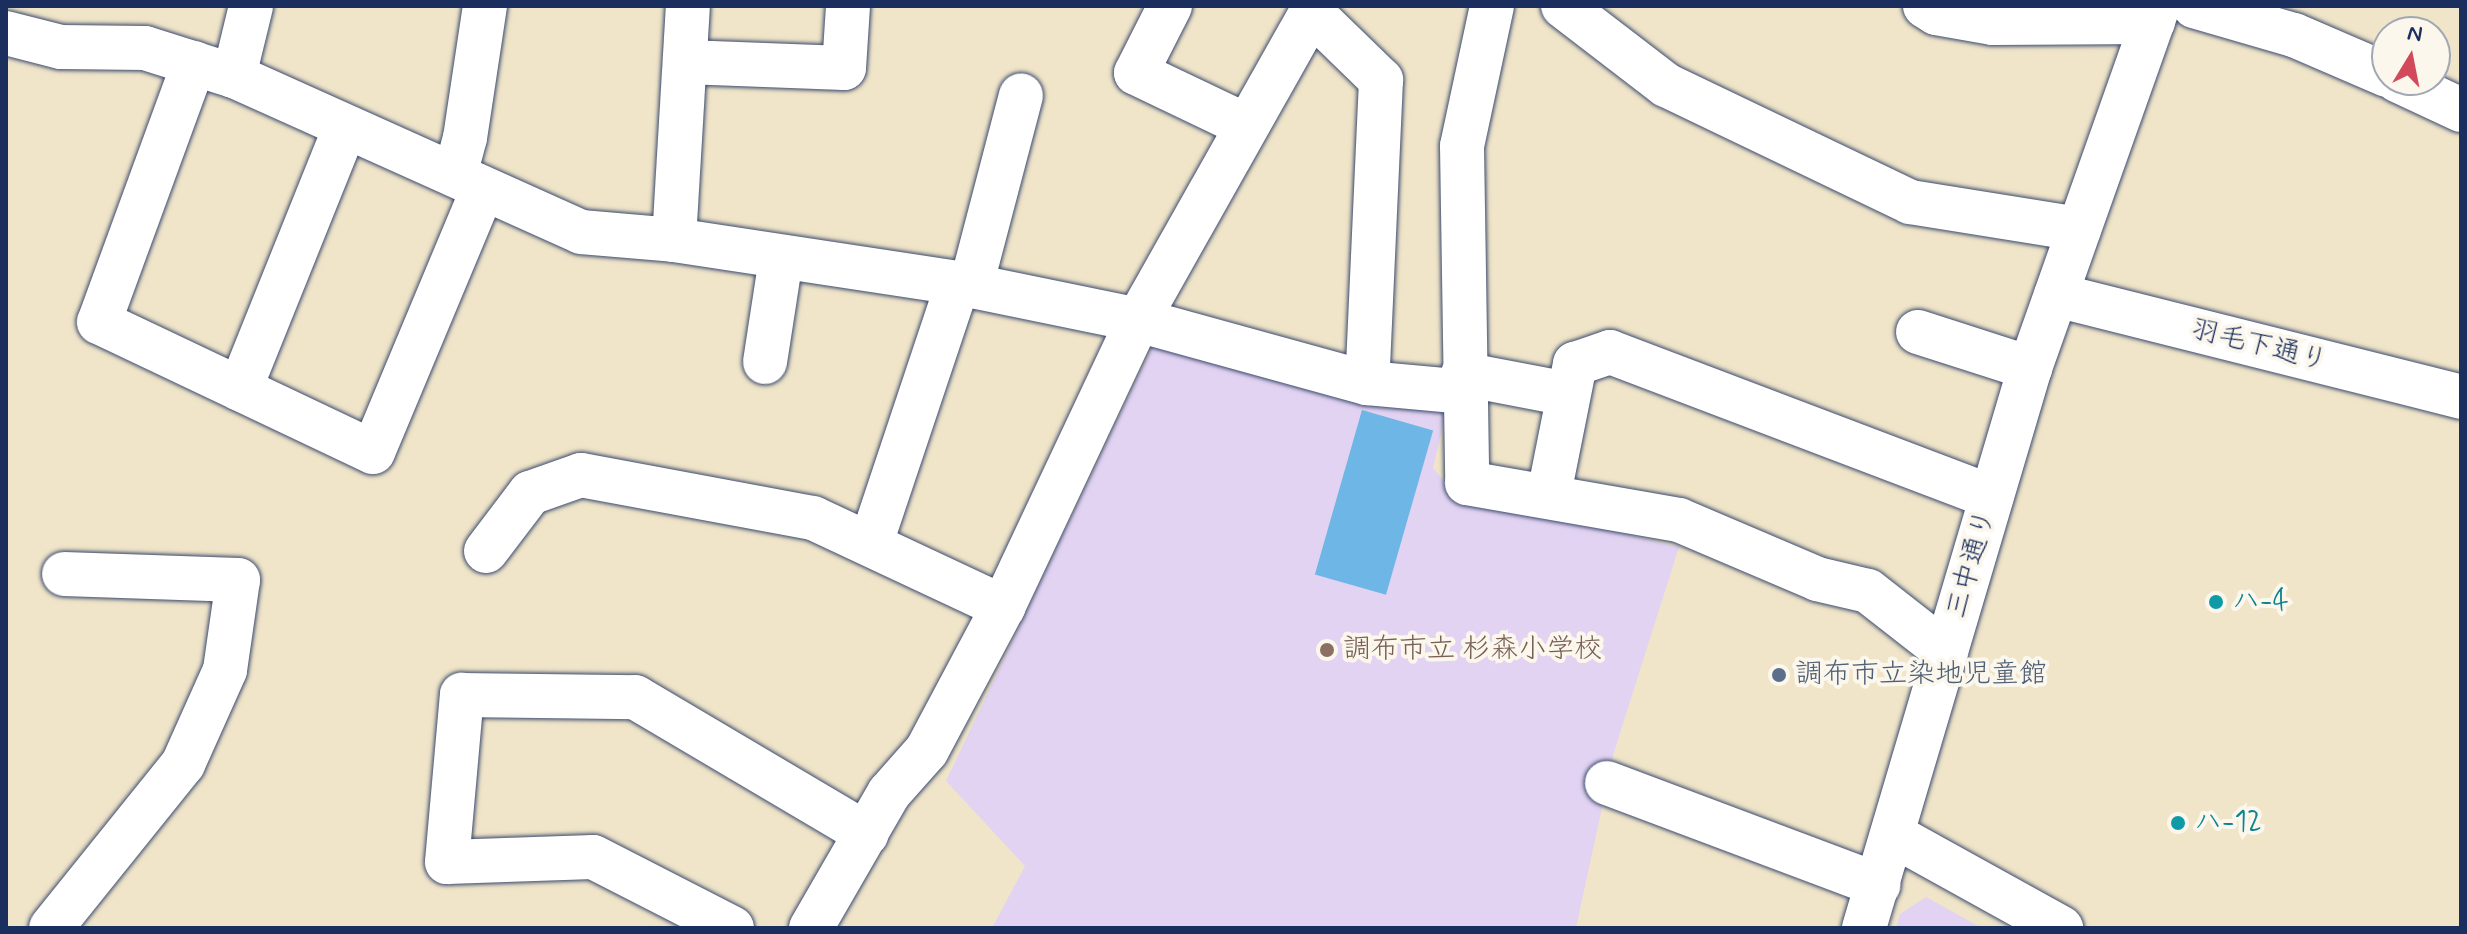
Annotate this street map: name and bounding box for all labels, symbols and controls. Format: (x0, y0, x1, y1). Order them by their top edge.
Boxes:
north arrow (2371, 16, 2451, 96)
text: N (2405, 19, 2424, 49)
street label: 羽毛下通り (2187, 313, 2331, 379)
street label: 三中通り (1940, 506, 2004, 622)
place label: ハ-4 (2232, 585, 2289, 619)
marker: ハ-4 (2207, 593, 2225, 611)
place label: 調布市立 杉森小学校 (1343, 633, 1603, 667)
marker: 調布市立 杉森小学校 (1318, 641, 1336, 659)
place label: 調布市立染地児童館 (1795, 658, 2047, 692)
marker: 調布市立染地児童館 (1770, 666, 1788, 684)
place label: ハ-12 (2194, 806, 2262, 840)
marker: ハ-12 (2169, 814, 2187, 832)

